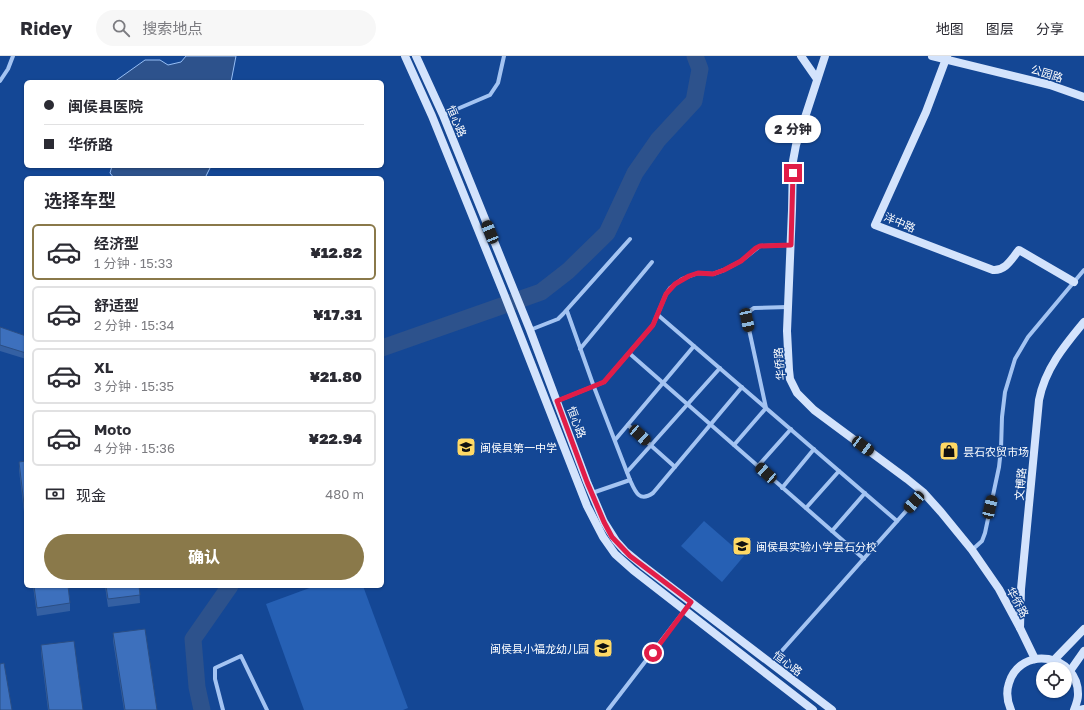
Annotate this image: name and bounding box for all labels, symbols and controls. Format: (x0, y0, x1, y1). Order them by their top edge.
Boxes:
search box (96, 10, 376, 46)
text: Ridey (20, 16, 72, 39)
icon: search (110, 17, 132, 39)
text: 搜索地点 (142, 19, 202, 37)
text: 地图 (936, 20, 964, 37)
text: 图层 (986, 20, 1014, 37)
text: 分享 (1036, 20, 1064, 37)
street label: 公园路 (1029, 62, 1065, 84)
text: 闽侯县医院 (68, 97, 143, 115)
street label: 恒心路 (445, 103, 469, 139)
callout: 2 分钟 (765, 115, 821, 143)
text: 2 分钟 (774, 121, 812, 137)
text: 华侨路 (68, 135, 113, 153)
route end (784, 164, 802, 182)
text: 选择车型 (44, 189, 116, 211)
street label: 洋中路 (882, 210, 918, 234)
car (480, 219, 500, 245)
icon: car (46, 234, 82, 270)
text: 经济型 (94, 234, 139, 252)
text: ¥12.82 (310, 243, 362, 261)
text: 1 分钟 · 15:33 (94, 255, 173, 271)
icon: car (46, 296, 82, 332)
text: 舒适型 (94, 296, 139, 314)
text: ¥17.31 (313, 305, 362, 323)
car (739, 307, 755, 333)
text: 2 分钟 · 15:34 (94, 317, 174, 333)
street label: 华侨路 (771, 347, 787, 381)
icon: car (46, 358, 82, 394)
text: XL (94, 358, 113, 376)
text: ¥21.80 (310, 367, 362, 385)
text: 3 分钟 · 15:35 (94, 378, 174, 394)
street label: 恒心路 (565, 404, 589, 440)
icon: car (46, 420, 82, 456)
text: Moto (94, 420, 131, 438)
car (627, 423, 653, 447)
text: ¥22.94 (309, 429, 362, 447)
car (850, 434, 876, 458)
school or university icon: 闽侯县第一中学 (455, 436, 477, 458)
text: 4 分钟 · 15:36 (94, 440, 175, 456)
shop icon: 昙石农贸市场 (938, 440, 960, 462)
place label: 闽侯县第一中学 (480, 441, 557, 454)
place label: 昙石农贸市场 (963, 445, 1029, 458)
car (753, 461, 779, 485)
street label: 文博路 (1012, 467, 1028, 501)
icon: cash (44, 483, 66, 505)
text: 现金 (76, 486, 106, 504)
text: 480 m (325, 486, 364, 502)
car (902, 489, 926, 515)
car (981, 494, 999, 520)
button: 确认 (44, 534, 364, 580)
school or university icon: 闽侯县实验小学昙石分校 (731, 535, 753, 557)
place label: 闽侯县实验小学昙石分校 (756, 540, 877, 553)
street label: 华侨路 (1004, 584, 1032, 620)
school or university icon: 闽侯县小福龙幼儿园 (592, 637, 614, 659)
place label: 闽侯县小福龙幼儿园 (490, 642, 589, 655)
route start (644, 644, 662, 662)
street label: 恒心路 (771, 648, 805, 678)
map controls (1036, 662, 1072, 698)
button: locate (1036, 662, 1072, 698)

